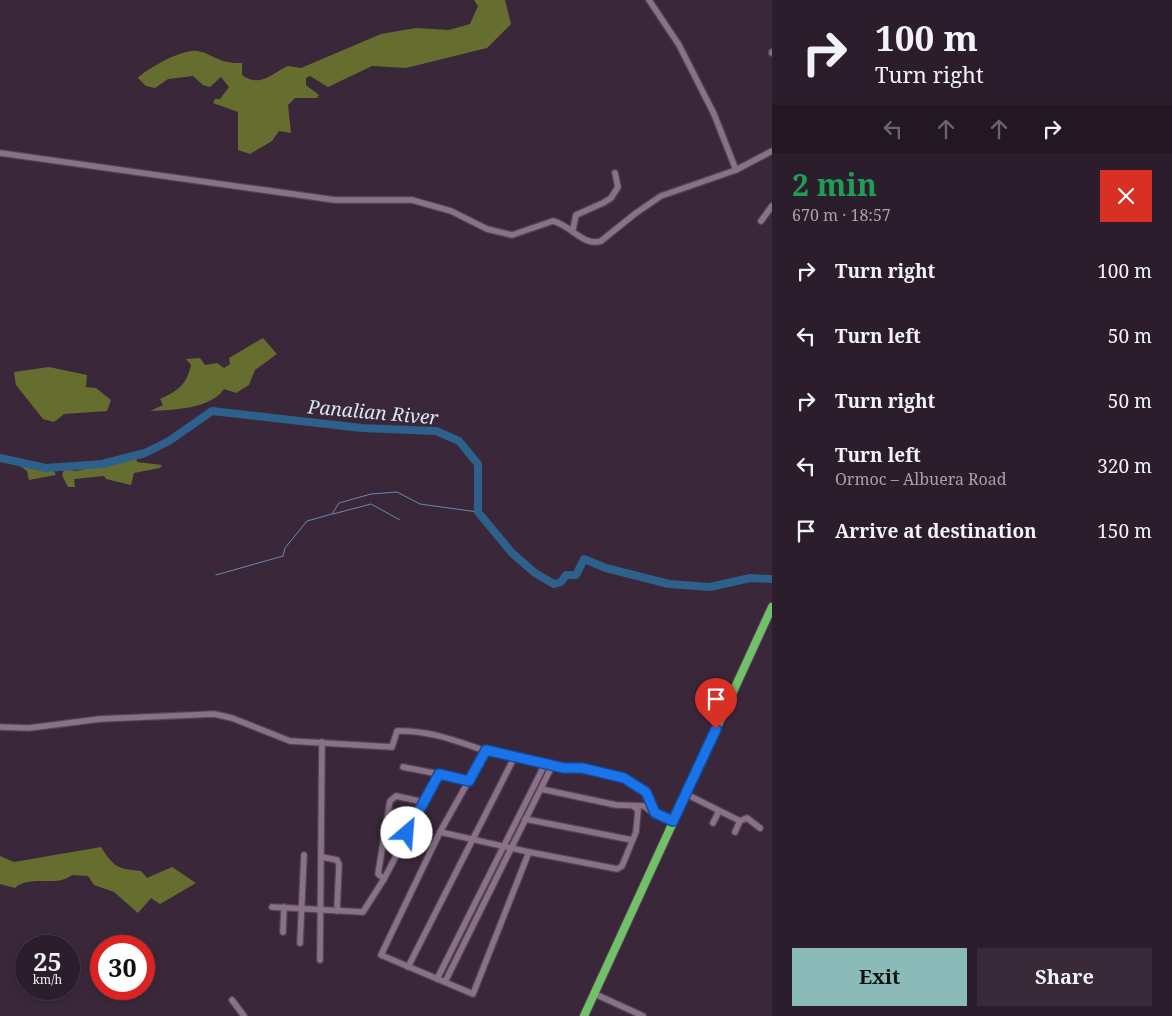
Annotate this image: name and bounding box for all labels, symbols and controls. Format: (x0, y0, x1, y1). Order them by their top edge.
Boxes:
text: 100 m (875, 14, 978, 61)
icon: right (792, 20, 857, 85)
text: Turn right (875, 59, 984, 89)
icon: left (879, 115, 907, 143)
icon: ahead (932, 115, 960, 143)
icon: ahead (985, 115, 1013, 143)
icon: right (1038, 115, 1066, 143)
text: 2 min (792, 164, 877, 205)
button: close (1100, 170, 1152, 222)
text: 670 m · 18:57 (792, 204, 891, 226)
icon: right (792, 257, 820, 285)
text: Turn right (835, 258, 935, 284)
text: 100 m (1097, 258, 1152, 284)
icon: left (792, 322, 820, 350)
text: Turn left (835, 323, 921, 349)
text: 50 m (1108, 323, 1152, 349)
icon: right (792, 387, 820, 415)
text: Turn right (835, 388, 935, 414)
text: 50 m (1108, 388, 1152, 414)
water label: Panalian River (306, 393, 439, 431)
text: Turn left (835, 442, 921, 468)
icon: left (792, 452, 820, 480)
text: 320 m (1097, 453, 1152, 479)
text: Ormoc – Albuera Road (835, 468, 1007, 490)
icon: arrive (792, 517, 820, 545)
text: Arrive at destination (835, 518, 1037, 544)
text: 150 m (1097, 518, 1152, 544)
pin (695, 678, 737, 729)
icon: arrive (702, 685, 730, 713)
position arrow (380, 806, 432, 858)
speed limit sign: 30 (90, 935, 155, 1000)
text: 25 (33, 944, 62, 978)
button: Exit (792, 948, 967, 1006)
button: Share (977, 948, 1152, 1006)
text: km/h (33, 971, 62, 988)

